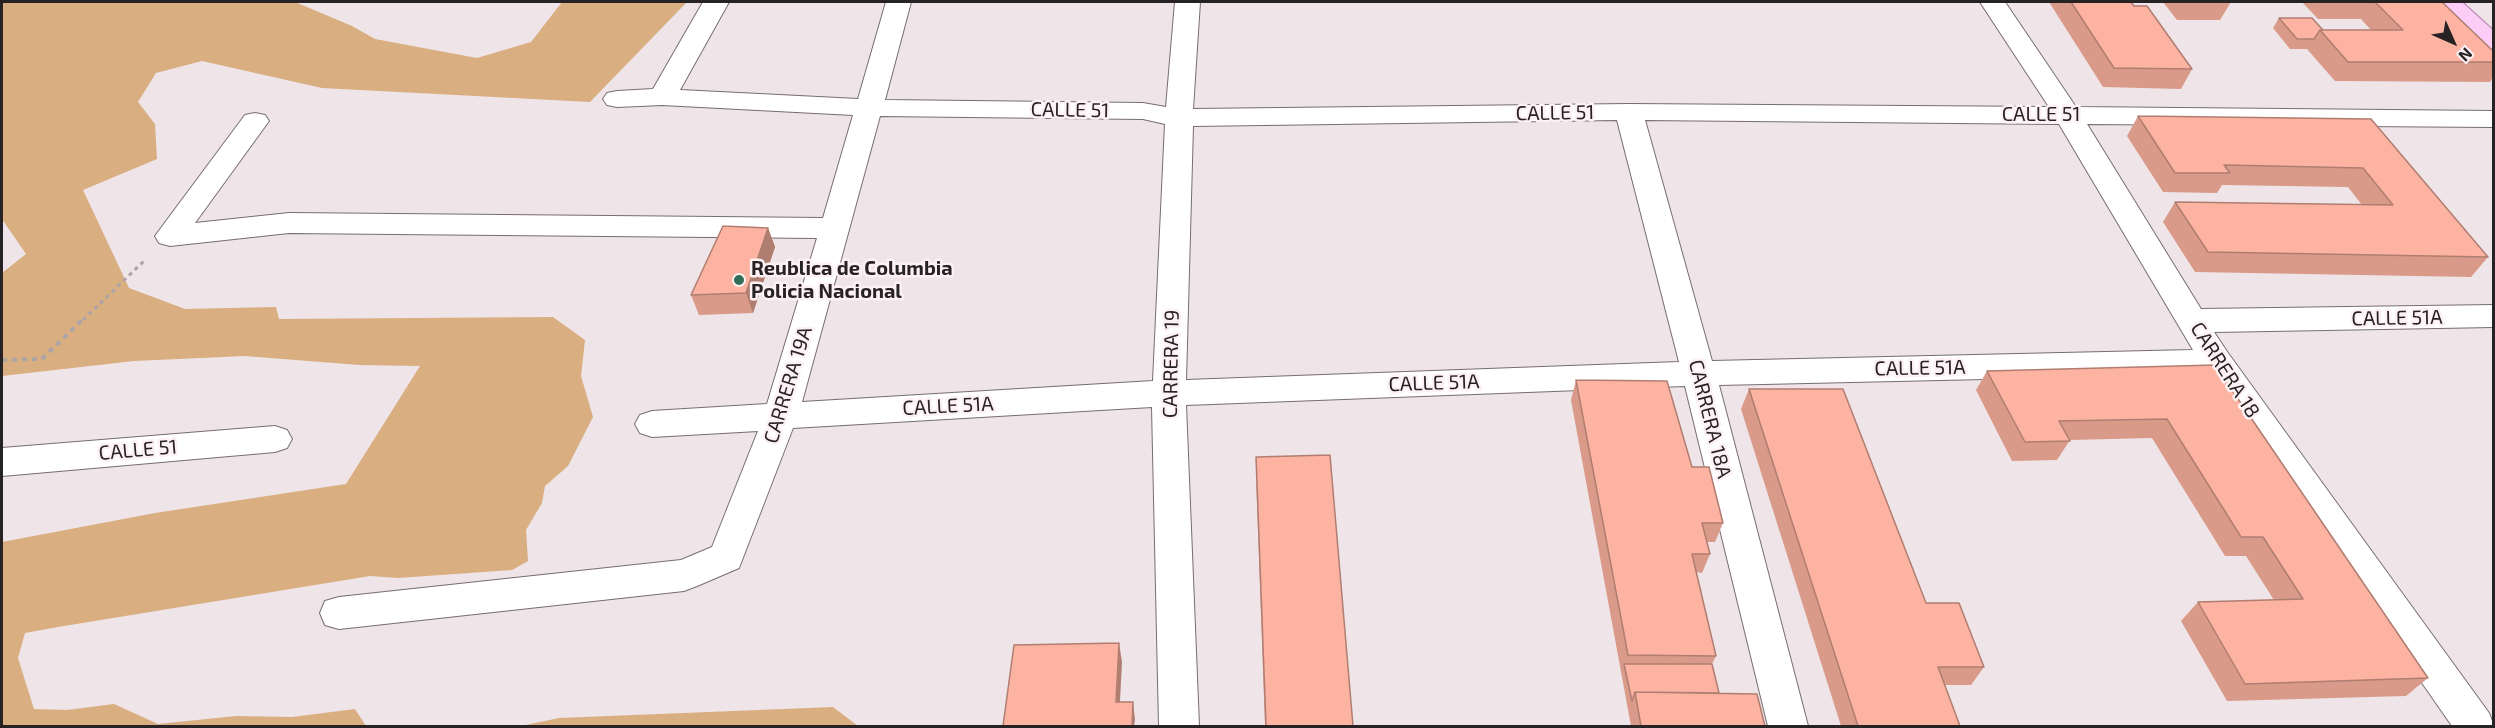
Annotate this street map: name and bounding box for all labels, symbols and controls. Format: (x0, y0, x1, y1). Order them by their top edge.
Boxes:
north arrow (2423, 12, 2483, 72)
text: N (2455, 44, 2477, 66)
street label: CALLE 51 (1030, 97, 1110, 123)
street label: CALLE 51 (1515, 100, 1595, 126)
street label: CALLE 51 (2002, 102, 2080, 126)
place label: Reublica de Columbia Policia Nacional (751, 256, 953, 303)
marker: Reublica de Columbia Policia Nacional (732, 273, 746, 287)
street label: CALLE 51A (2351, 305, 2443, 331)
street label: CARRERA 19 (1158, 310, 1184, 418)
street label: CARRERA 18 (2185, 318, 2265, 422)
street label: CARRERA 19A (759, 324, 817, 446)
street label: CALLE 51A (1874, 355, 1966, 381)
street label: CARRERA 18A (1684, 357, 1736, 481)
street label: CALLE 51A (1388, 369, 1480, 397)
street label: CALLE 51A (902, 392, 994, 420)
street label: CALLE 51 (98, 435, 178, 465)

